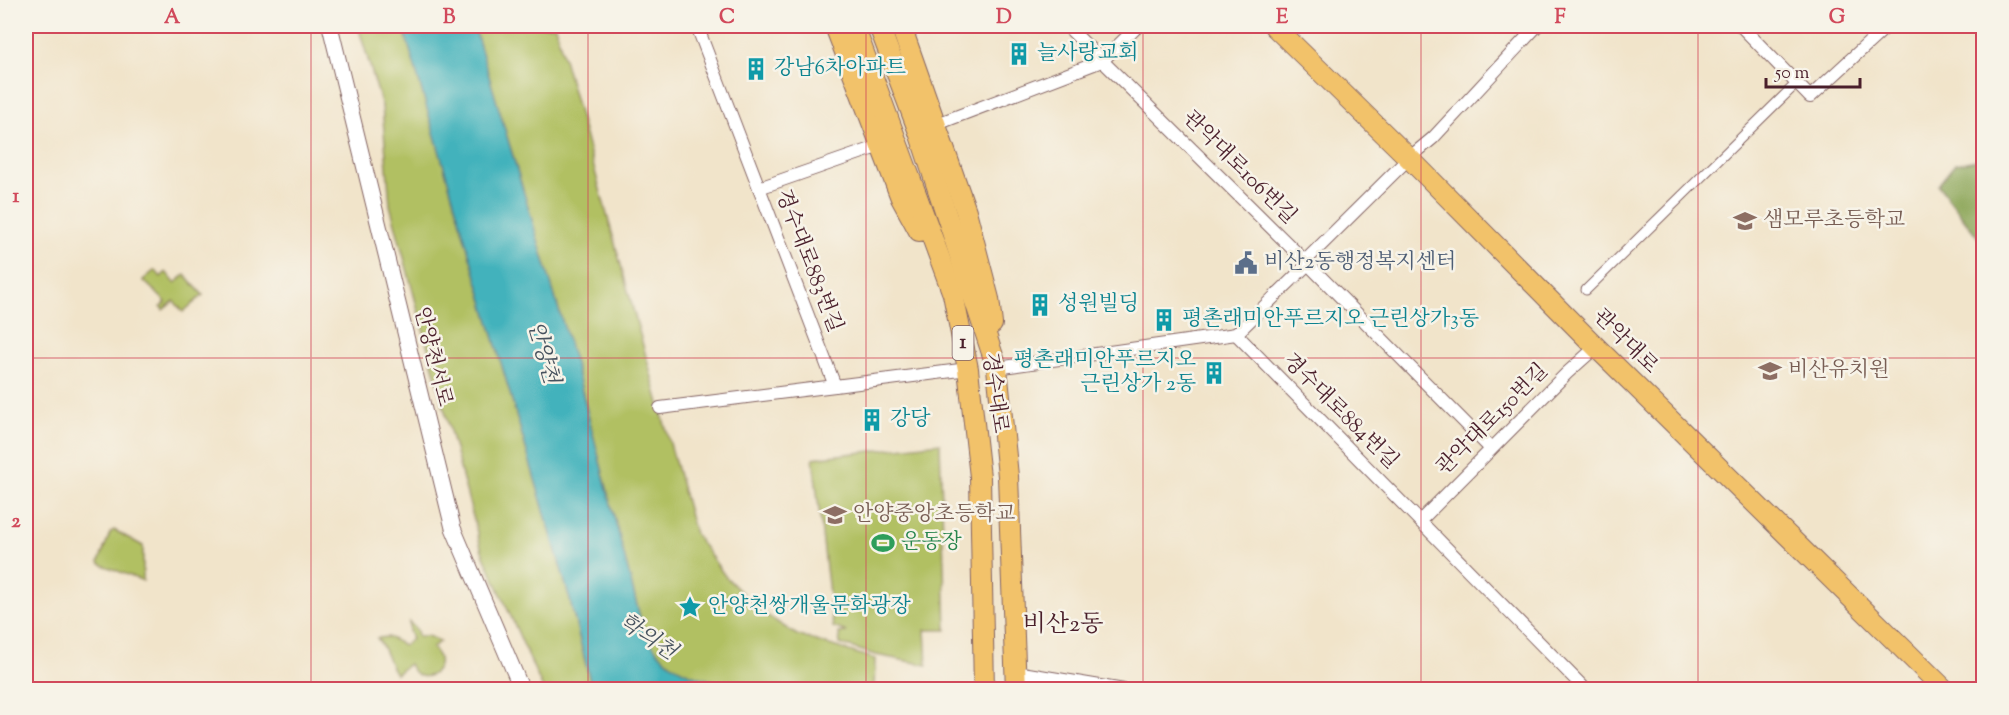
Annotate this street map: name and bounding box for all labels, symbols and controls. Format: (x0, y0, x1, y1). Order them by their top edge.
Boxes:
text: A (164, 4, 181, 33)
text: B (443, 4, 456, 33)
text: C (719, 4, 735, 33)
text: D (996, 4, 1012, 33)
text: E (1276, 4, 1289, 33)
text: F (1554, 4, 1566, 33)
text: G (1829, 4, 1846, 33)
place label: 늘사랑교회 (1037, 39, 1138, 69)
building icon: 늘사랑교회 (1006, 41, 1032, 67)
scale bar (1766, 51, 1860, 89)
place label: 강남6차아파트 (774, 54, 906, 84)
building icon: 강남6차아파트 (743, 56, 769, 82)
text: 50 m (1774, 61, 1810, 87)
street label: 관악대로106번길 (1175, 104, 1303, 232)
text: 1 (13, 183, 20, 212)
street label: 경수대로883번길 (767, 185, 849, 337)
place label: 샘모루초등학교 (1763, 206, 1905, 236)
school or university icon: 샘모루초등학교 (1732, 208, 1758, 234)
place label: 비산2동행정복지센터 (1264, 248, 1456, 278)
public building icon: 비산2동행정복지센터 (1233, 250, 1259, 276)
place label: 성원빌딩 (1058, 290, 1139, 320)
building icon: 성원빌딩 (1027, 292, 1053, 318)
street label: 관악대로 (1586, 303, 1664, 381)
street label: 안양천서로 (405, 304, 459, 410)
place label: 평촌래미안푸르지오 근린상가3동 (1182, 305, 1479, 335)
building icon: 평촌래미안푸르지오 근린상가3동 (1151, 307, 1177, 333)
water label: 안양천 (518, 318, 567, 390)
road number: 1 (952, 326, 974, 360)
place label: 평촌래미안푸르지오 근린상가 2동 (1013, 346, 1196, 400)
street label: 경수대로884번길 (1275, 347, 1405, 477)
street label: 경수대로 (973, 351, 1015, 435)
place label: 비산유치원 (1788, 356, 1889, 386)
street label: 관악대로150번길 (1430, 357, 1556, 483)
school or university icon: 비산유치원 (1757, 358, 1783, 384)
building icon: 평촌래미안푸르지오 근린상가 2동 (1201, 360, 1227, 386)
place label: 강당 (890, 405, 931, 435)
building icon: 강당 (859, 407, 885, 433)
place label: 안양중앙초등학교 (853, 500, 1015, 530)
school or university icon: 안양중앙초등학교 (822, 502, 848, 528)
text: 2 (11, 508, 21, 537)
place label: 운동장 (901, 528, 963, 558)
sports icon: 운동장 (870, 530, 896, 556)
place label: 안양천쌍개울문화광장 (708, 592, 912, 622)
place icon: 안양천쌍개울문화광장 (677, 594, 703, 620)
water label: 학의천 (612, 607, 684, 670)
district label: 비산2동 (1023, 608, 1103, 642)

